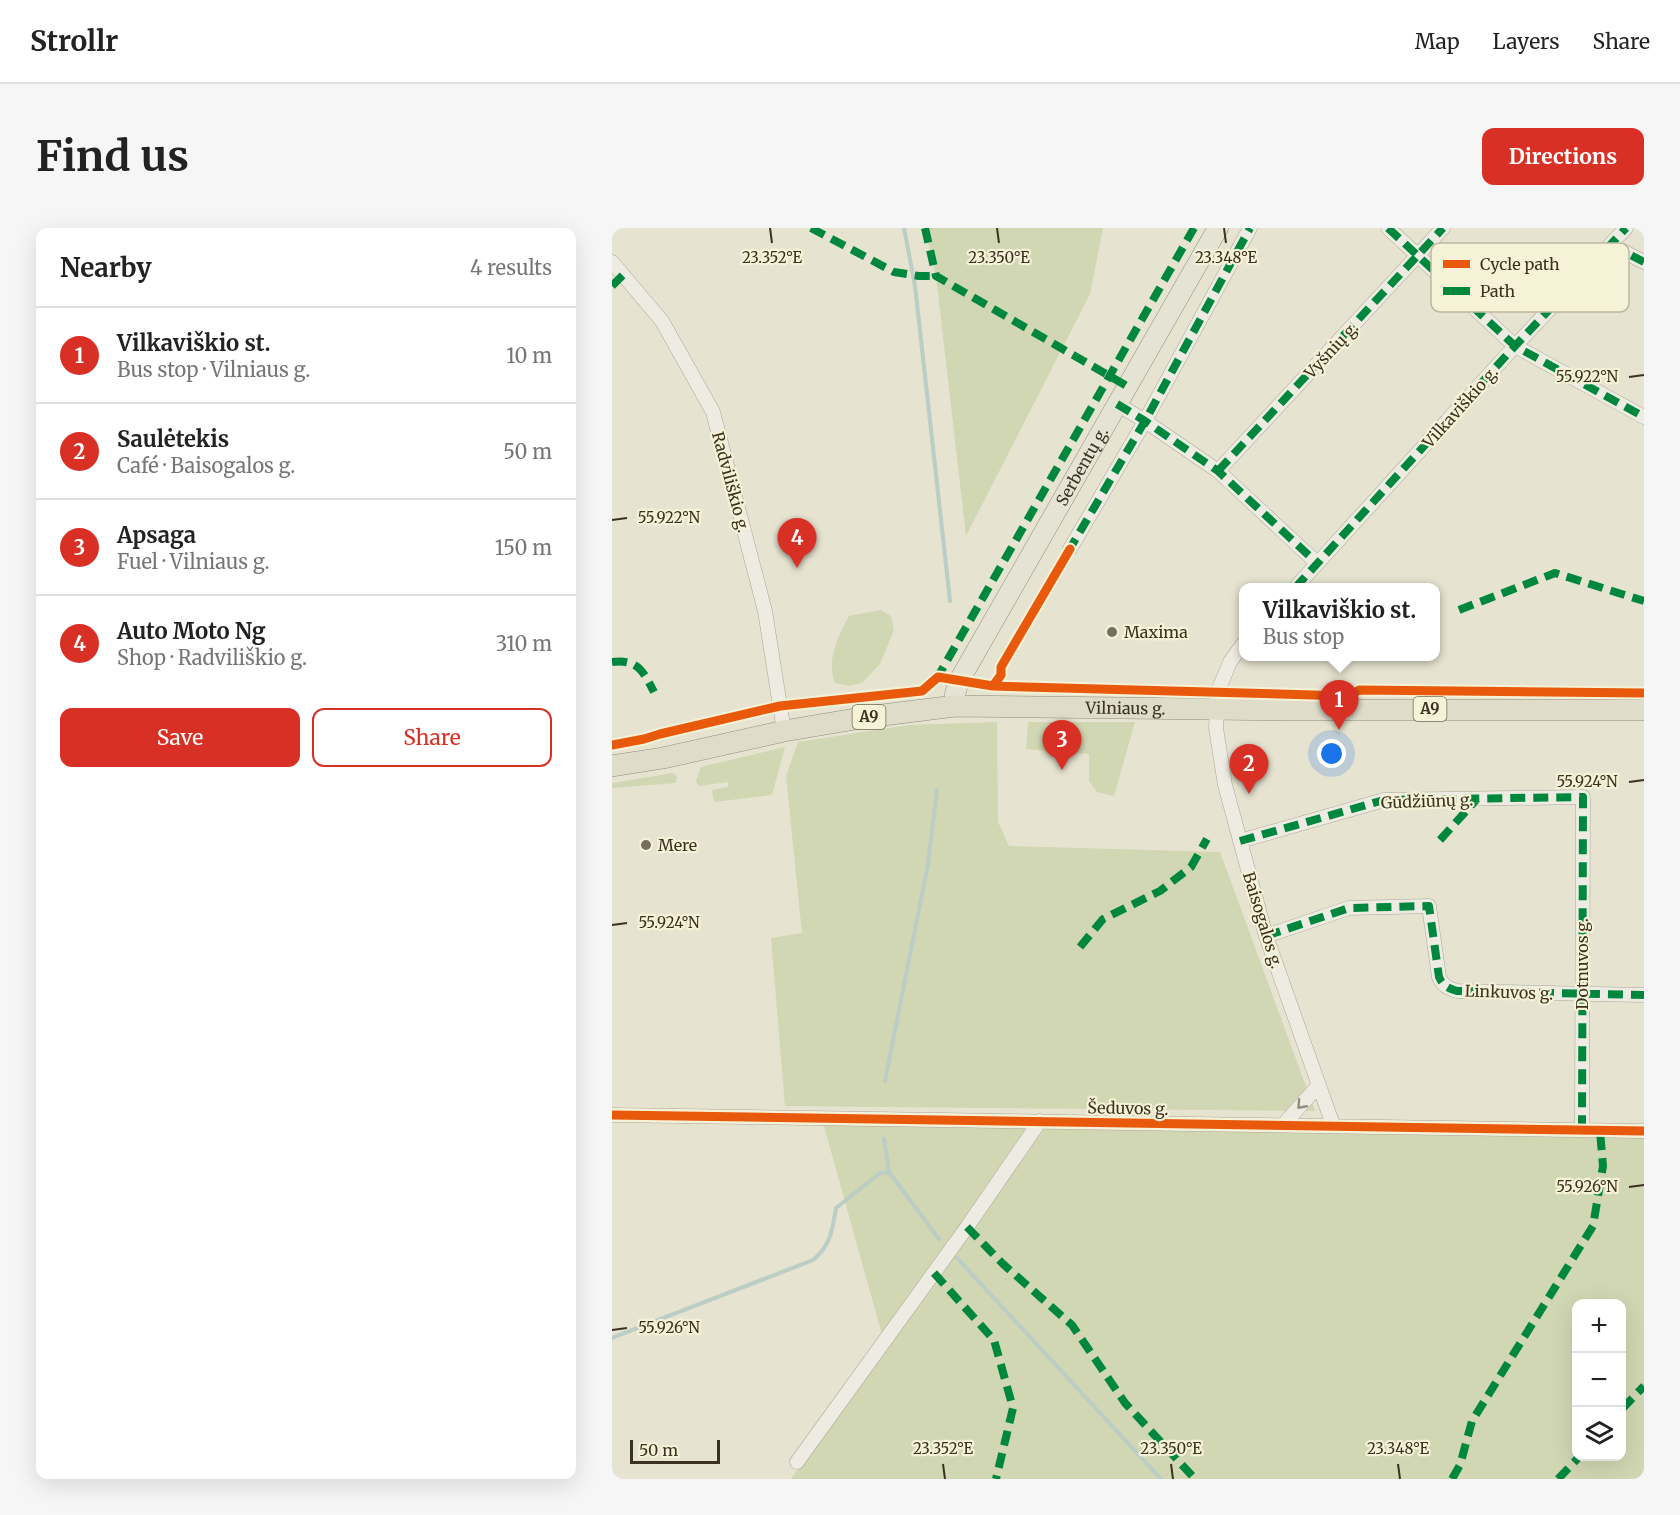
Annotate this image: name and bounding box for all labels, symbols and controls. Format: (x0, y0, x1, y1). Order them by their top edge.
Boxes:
text: Strollr (30, 23, 118, 59)
text: Map (1415, 28, 1460, 55)
text: Layers (1493, 28, 1560, 55)
text: Share (1593, 28, 1650, 55)
button: Directions (1482, 128, 1644, 185)
text: Find us (36, 130, 189, 182)
legend (1431, 243, 1629, 312)
text: 23.352°E (742, 248, 803, 267)
text: 23.350°E (968, 248, 1030, 267)
text: 23.348°E (1195, 248, 1258, 267)
text: Nearby (60, 251, 152, 284)
text: Cycle path (1480, 254, 1560, 274)
text: 4 results (470, 255, 552, 280)
text: Path (1480, 281, 1516, 301)
street label: Vyšnių g. (1299, 318, 1362, 383)
text: Vilkaviškio st. (117, 329, 271, 357)
text: 1 (75, 343, 84, 368)
text: 10 m (506, 343, 552, 368)
text: Bus stop · Vilniaus g. (117, 357, 310, 382)
street label: Vilkaviškio g. (1417, 362, 1502, 453)
text: 55.922°N (1556, 367, 1619, 386)
street label: Serbentų g. (1051, 423, 1112, 509)
text: Saulėtekis (117, 425, 229, 453)
street label: Radviliškio g. (708, 429, 754, 535)
text: 2 (74, 439, 85, 464)
text: 50 m (503, 439, 552, 464)
text: Café · Baisogalos g. (117, 453, 295, 478)
text: 55.922°N (638, 508, 701, 527)
pin: 4 (778, 518, 816, 568)
text: Apsaga (117, 521, 196, 549)
text: 3 (74, 535, 85, 560)
text: 150 m (495, 535, 552, 560)
text: Fuel · Vilniaus g. (117, 549, 270, 574)
popup (1239, 583, 1440, 661)
text: Vilkaviškio st. (1263, 596, 1416, 624)
text: Auto Moto Ng (117, 617, 265, 645)
place label: Maxima (1124, 622, 1188, 642)
text: Bus stop (1263, 624, 1344, 649)
marker: Maxima (1105, 625, 1119, 639)
text: 4 (73, 631, 86, 656)
text: 310 m (496, 631, 552, 656)
text: Shop · Radviliškio g. (117, 645, 307, 670)
pin: 1 (1320, 680, 1358, 730)
road number: A9 (1414, 697, 1446, 721)
street label: Vilniaus g. (1084, 698, 1166, 719)
road number: A9 (852, 705, 886, 729)
button: Save (60, 708, 300, 767)
button: Share (312, 708, 552, 767)
pin: 3 (1042, 720, 1082, 770)
your location (1317, 739, 1346, 768)
pin: 2 (1230, 744, 1268, 794)
text: 55.924°N (1556, 772, 1618, 791)
street label: Gūdžiūnų g. (1380, 789, 1474, 813)
place label: Mere (658, 835, 697, 855)
marker: Mere (639, 838, 653, 852)
street label: Baisogalos g. (1239, 869, 1287, 971)
text: 55.924°N (638, 913, 700, 932)
street label: Dotnuvos g. (1572, 918, 1592, 1010)
street label: Linkuvos g. (1464, 980, 1554, 1004)
street label: Šeduvos g. (1087, 1097, 1169, 1119)
one-way arrow (1297, 1098, 1308, 1109)
text: 55.926°N (1556, 1177, 1618, 1196)
map controls (1572, 1299, 1626, 1461)
button: + (1572, 1299, 1626, 1353)
text: 55.926°N (638, 1318, 700, 1337)
button: − (1572, 1353, 1626, 1407)
button: layers (1572, 1407, 1626, 1461)
scale bar (630, 1437, 720, 1464)
text: 23.352°E (913, 1439, 974, 1458)
text: 23.350°E (1140, 1439, 1202, 1458)
text: 23.348°E (1367, 1439, 1430, 1458)
text: 50 m (639, 1440, 678, 1460)

